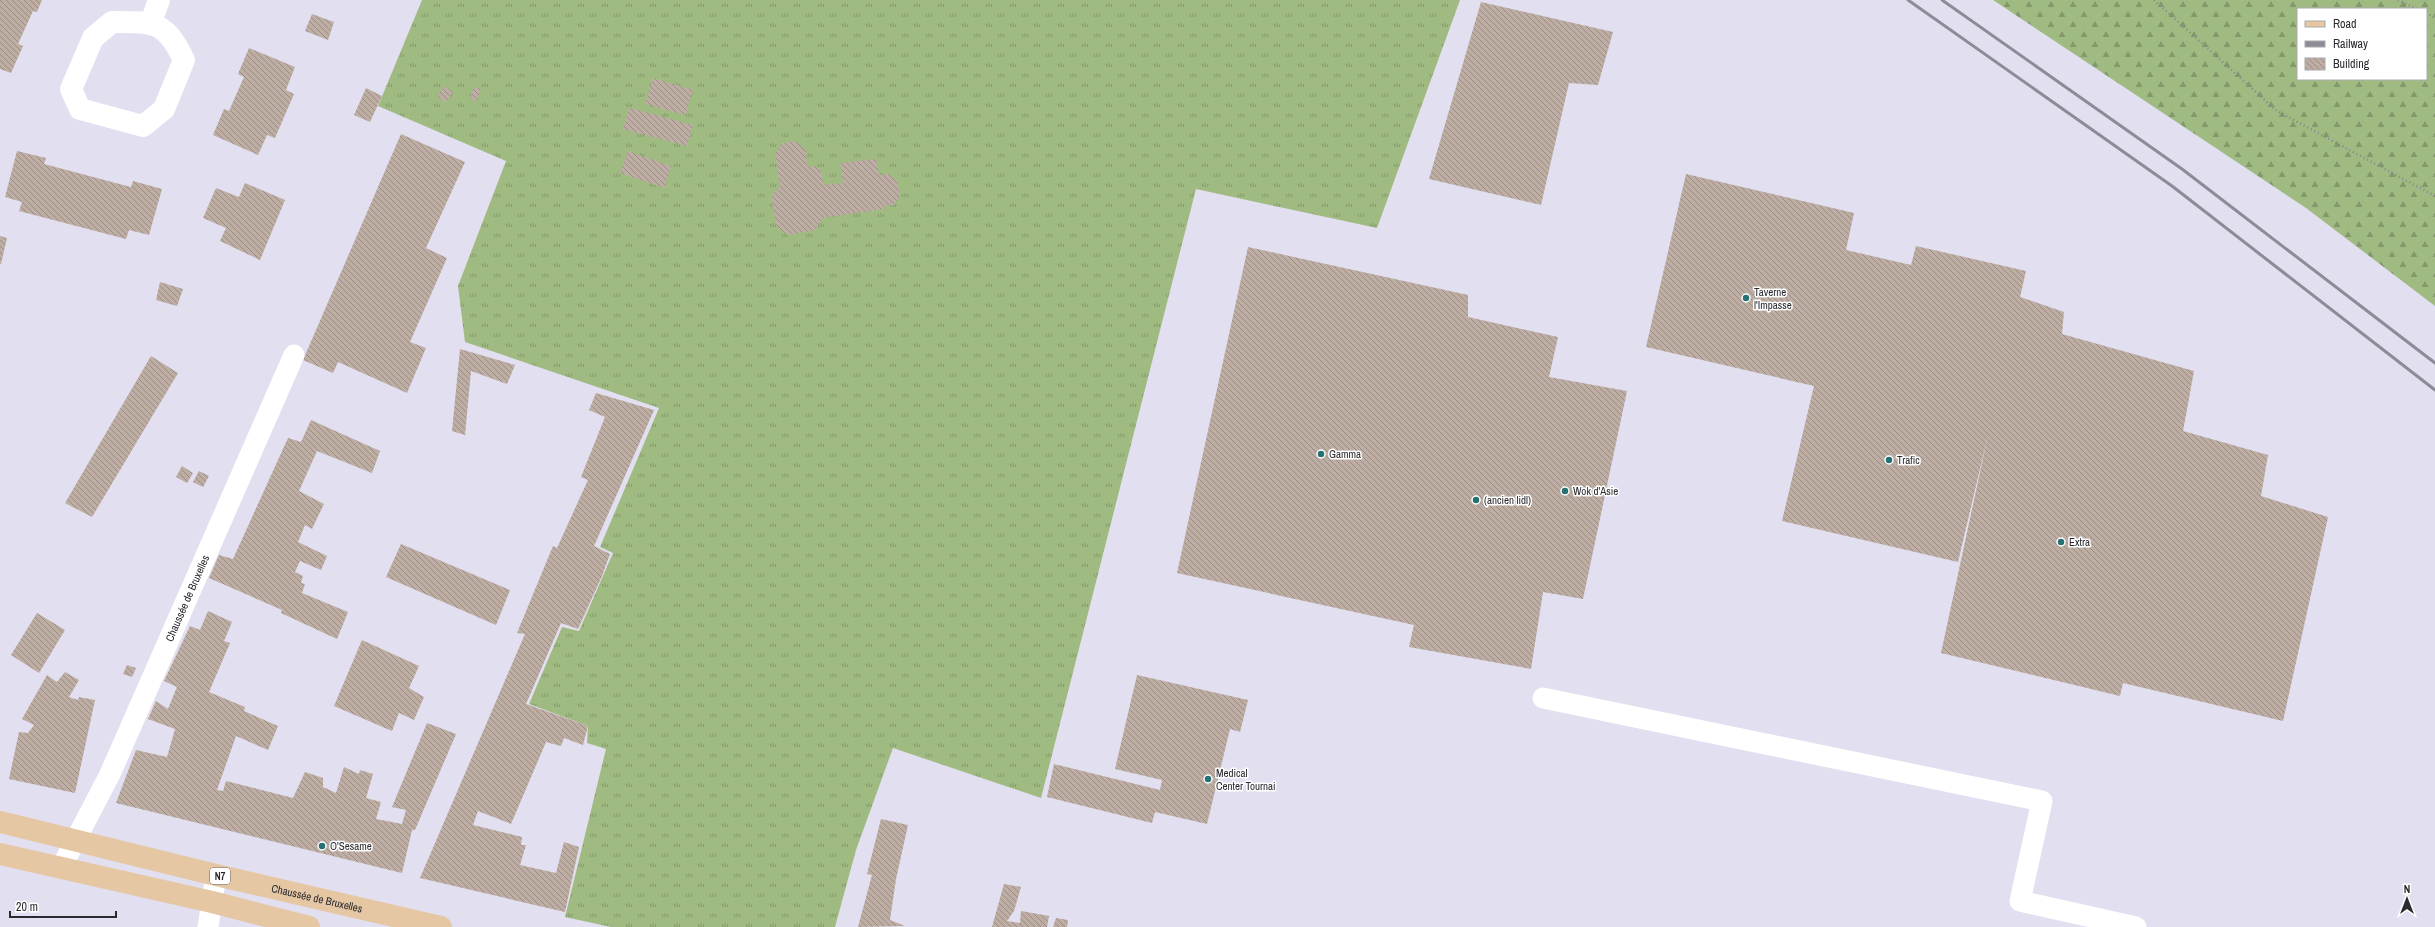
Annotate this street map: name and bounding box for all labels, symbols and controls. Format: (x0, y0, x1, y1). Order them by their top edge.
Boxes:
legend (2297, 8, 2427, 80)
text: Road (2333, 16, 2357, 32)
text: Railway (2333, 36, 2368, 52)
text: Building (2333, 56, 2370, 72)
place label: Taverne l'Impasse (1754, 285, 1792, 312)
marker: Taverne l'Impasse (1741, 293, 1751, 303)
place label: Gamma (1329, 447, 1361, 461)
marker: Gamma (1316, 449, 1326, 459)
place label: Trafic (1897, 453, 1920, 467)
marker: Trafic (1884, 455, 1894, 465)
place label: Wok d'Asie (1573, 484, 1618, 498)
marker: Wok d'Asie (1560, 486, 1570, 496)
place label: (ancien lidl) (1484, 493, 1531, 507)
marker: (ancien lidl) (1471, 495, 1481, 505)
place label: Extra (2069, 535, 2090, 549)
marker: Extra (2056, 537, 2066, 547)
street label: Chaussée de Bruxelles (162, 552, 212, 644)
place label: Medical Center Tournai (1216, 766, 1276, 793)
marker: Medical Center Tournai (1203, 774, 1213, 784)
place label: O'Sesame (330, 839, 372, 853)
marker: O'Sesame (317, 841, 327, 851)
road number: N7 (210, 868, 230, 884)
north arrow (2387, 879, 2427, 919)
street label: Chaussée de Bruxelles (270, 881, 364, 916)
text: N (2404, 882, 2410, 896)
scale bar (10, 893, 116, 919)
text: 20 m (16, 899, 38, 915)

